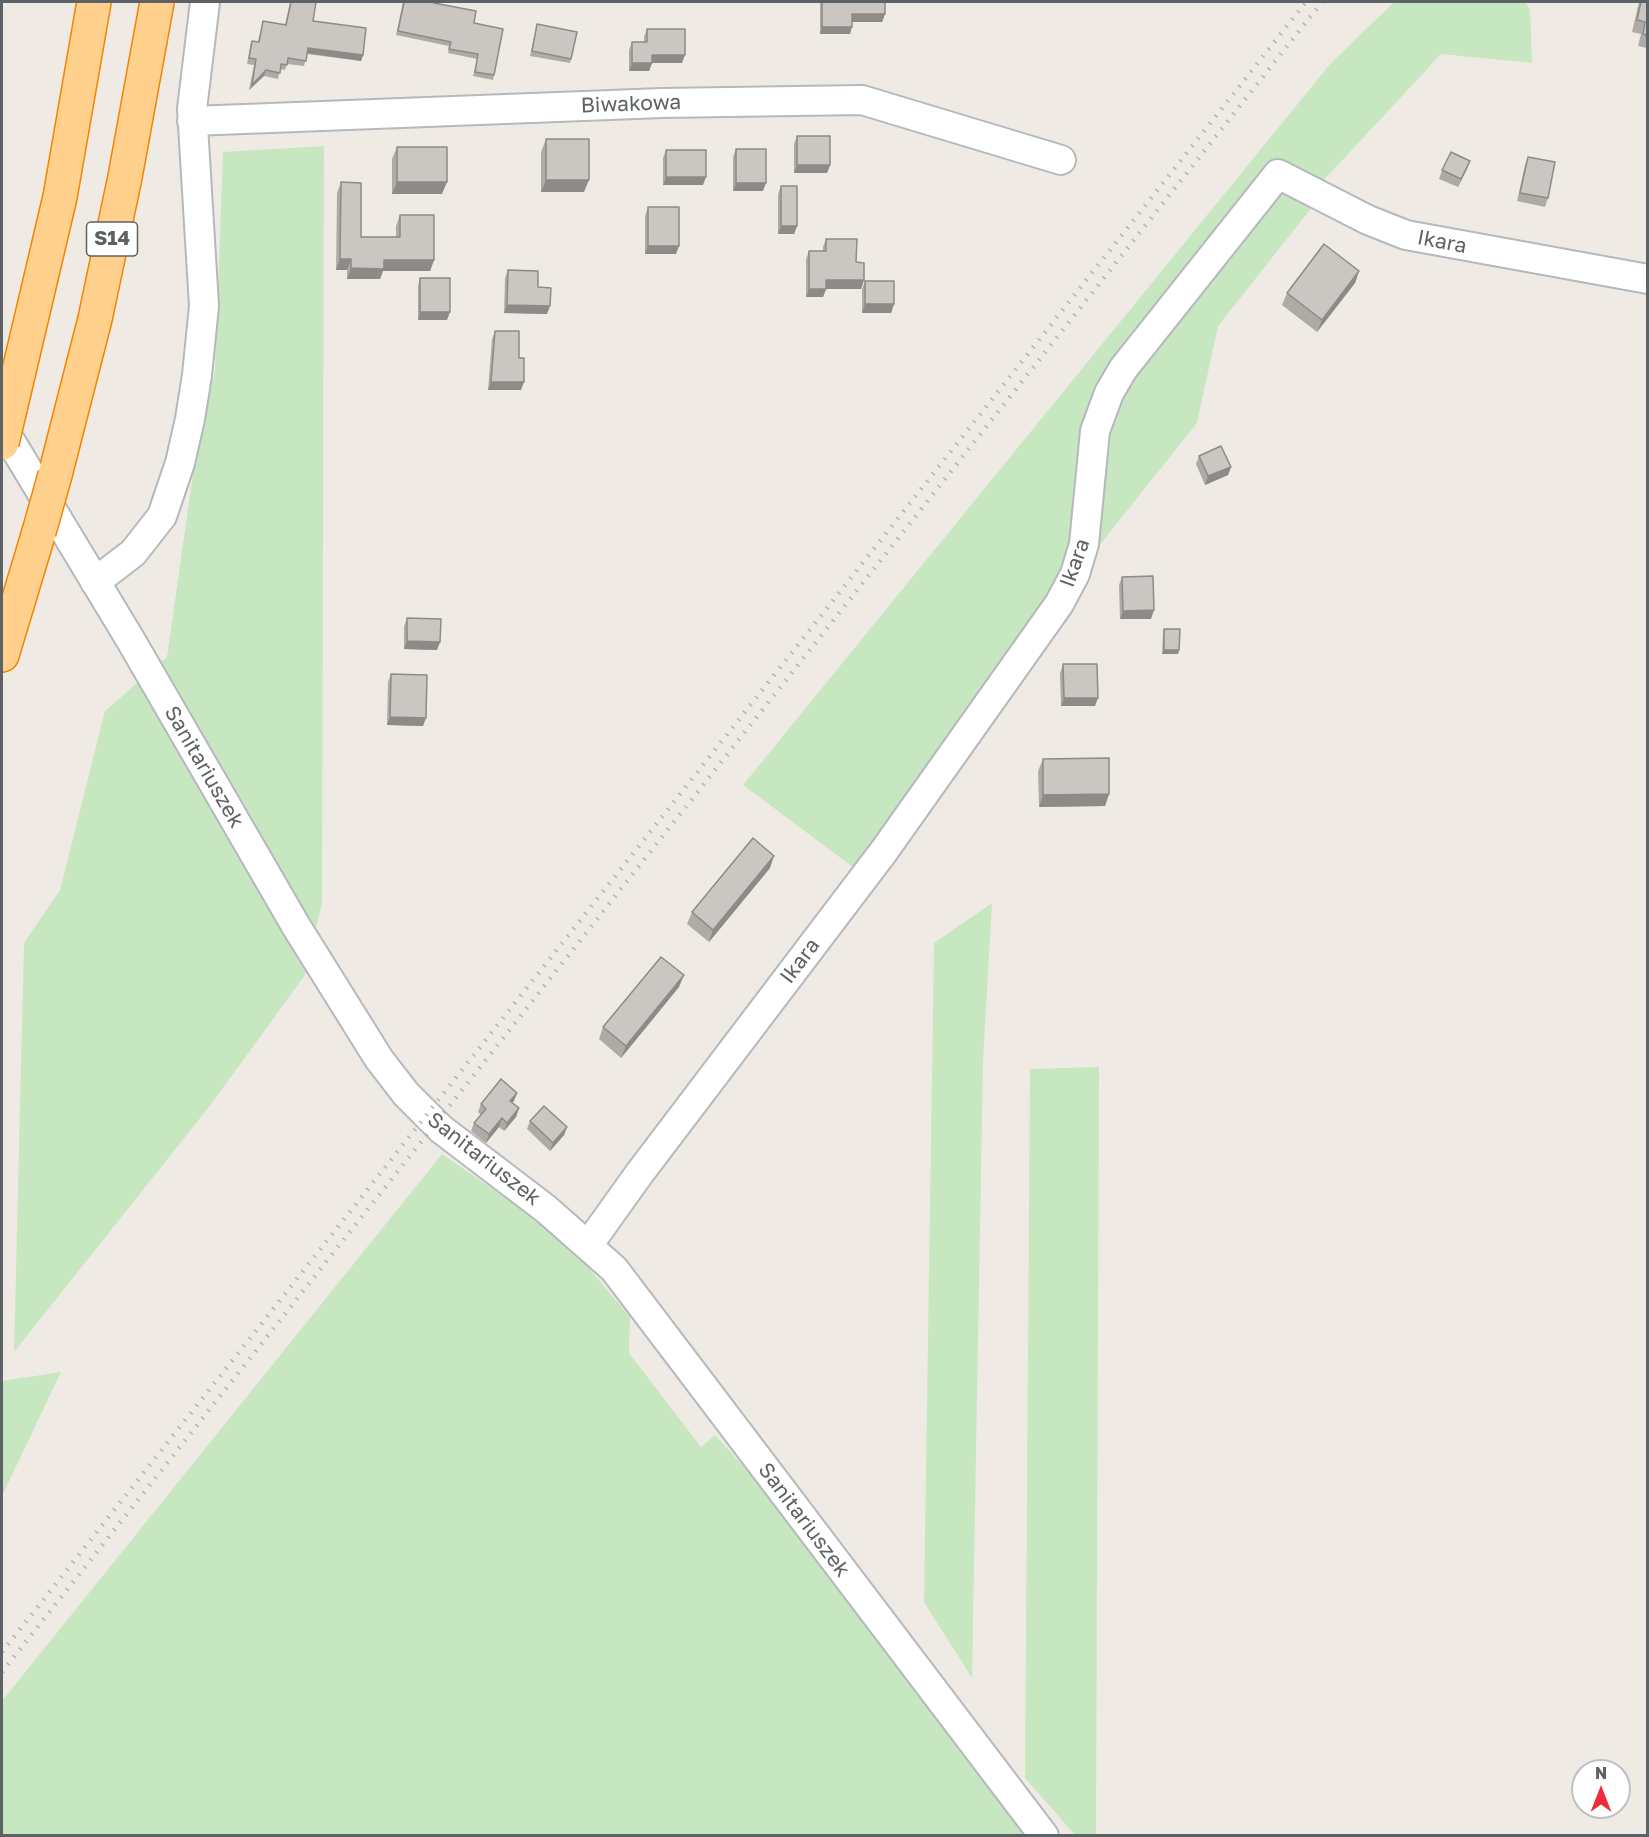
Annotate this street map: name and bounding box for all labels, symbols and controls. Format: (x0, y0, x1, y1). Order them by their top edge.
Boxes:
street label: Biwakowa (580, 90, 682, 118)
road number: S14 (86, 222, 138, 256)
street label: Ikara (1415, 225, 1469, 259)
street label: Ikara (1055, 535, 1095, 591)
street label: Sanitariuszek (159, 702, 249, 832)
street label: Ikara (775, 933, 825, 989)
street label: Sanitariuszek (422, 1107, 546, 1211)
street label: Sanitariuszek (753, 1458, 855, 1582)
north arrow (1571, 1759, 1631, 1819)
text: N (1595, 1763, 1607, 1783)

